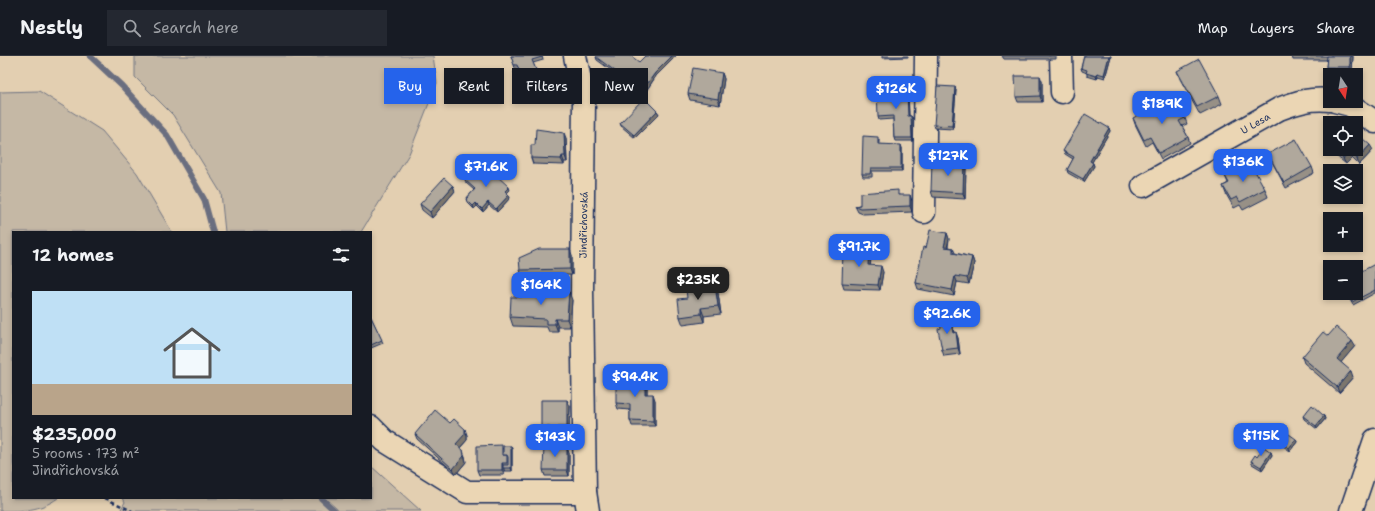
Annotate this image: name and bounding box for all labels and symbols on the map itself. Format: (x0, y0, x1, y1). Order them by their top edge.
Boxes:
north arrow (1323, 68, 1363, 108)
pin: $126K (868, 76, 924, 110)
pin: $189K (1134, 91, 1190, 125)
street label: U Lesa (1238, 109, 1273, 137)
pin: $127K (920, 143, 976, 177)
pin: $136K (1215, 149, 1271, 183)
pin: $71.6K (453, 154, 519, 188)
street label: Jindřichovská (576, 191, 591, 258)
pin: $91.7K (826, 234, 892, 268)
pin: $235K (670, 267, 726, 301)
pin: $164K (513, 272, 569, 306)
pin: $92.6K (914, 301, 980, 335)
pin: $94.4K (602, 364, 668, 398)
pin: $115K (1233, 423, 1289, 457)
pin: $143K (527, 424, 583, 458)

